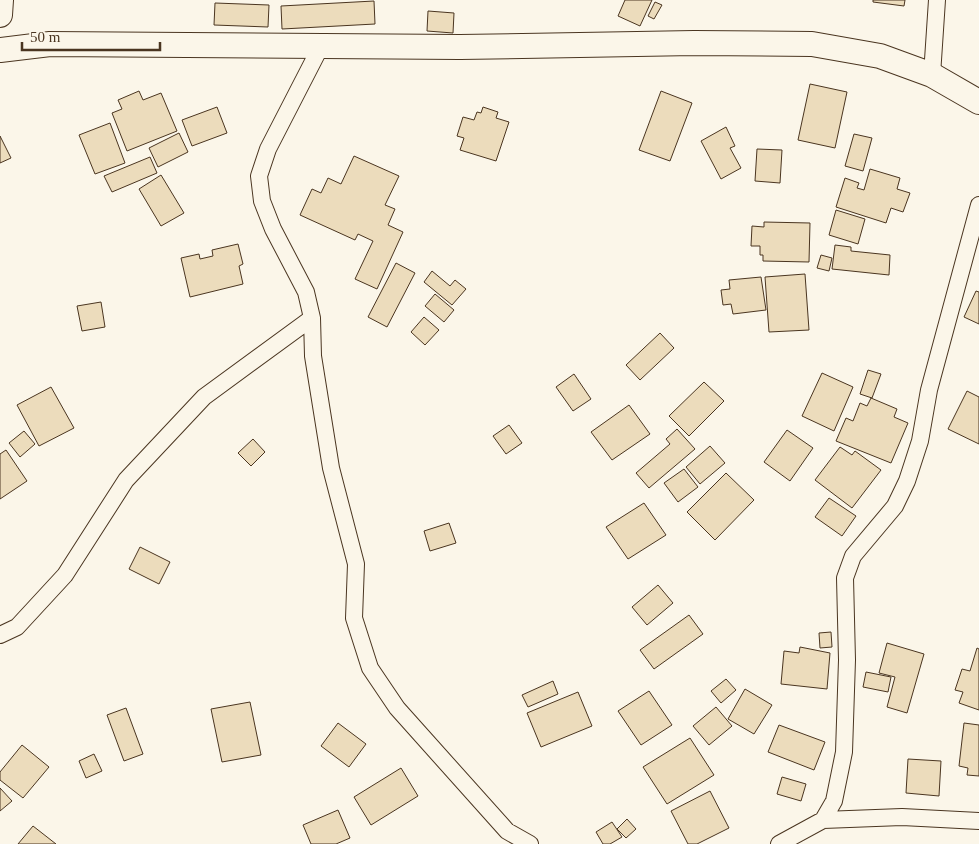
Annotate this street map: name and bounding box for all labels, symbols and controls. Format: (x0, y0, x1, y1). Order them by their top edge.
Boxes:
scale bar (22, 20, 160, 52)
text: 50 m (30, 29, 61, 45)

